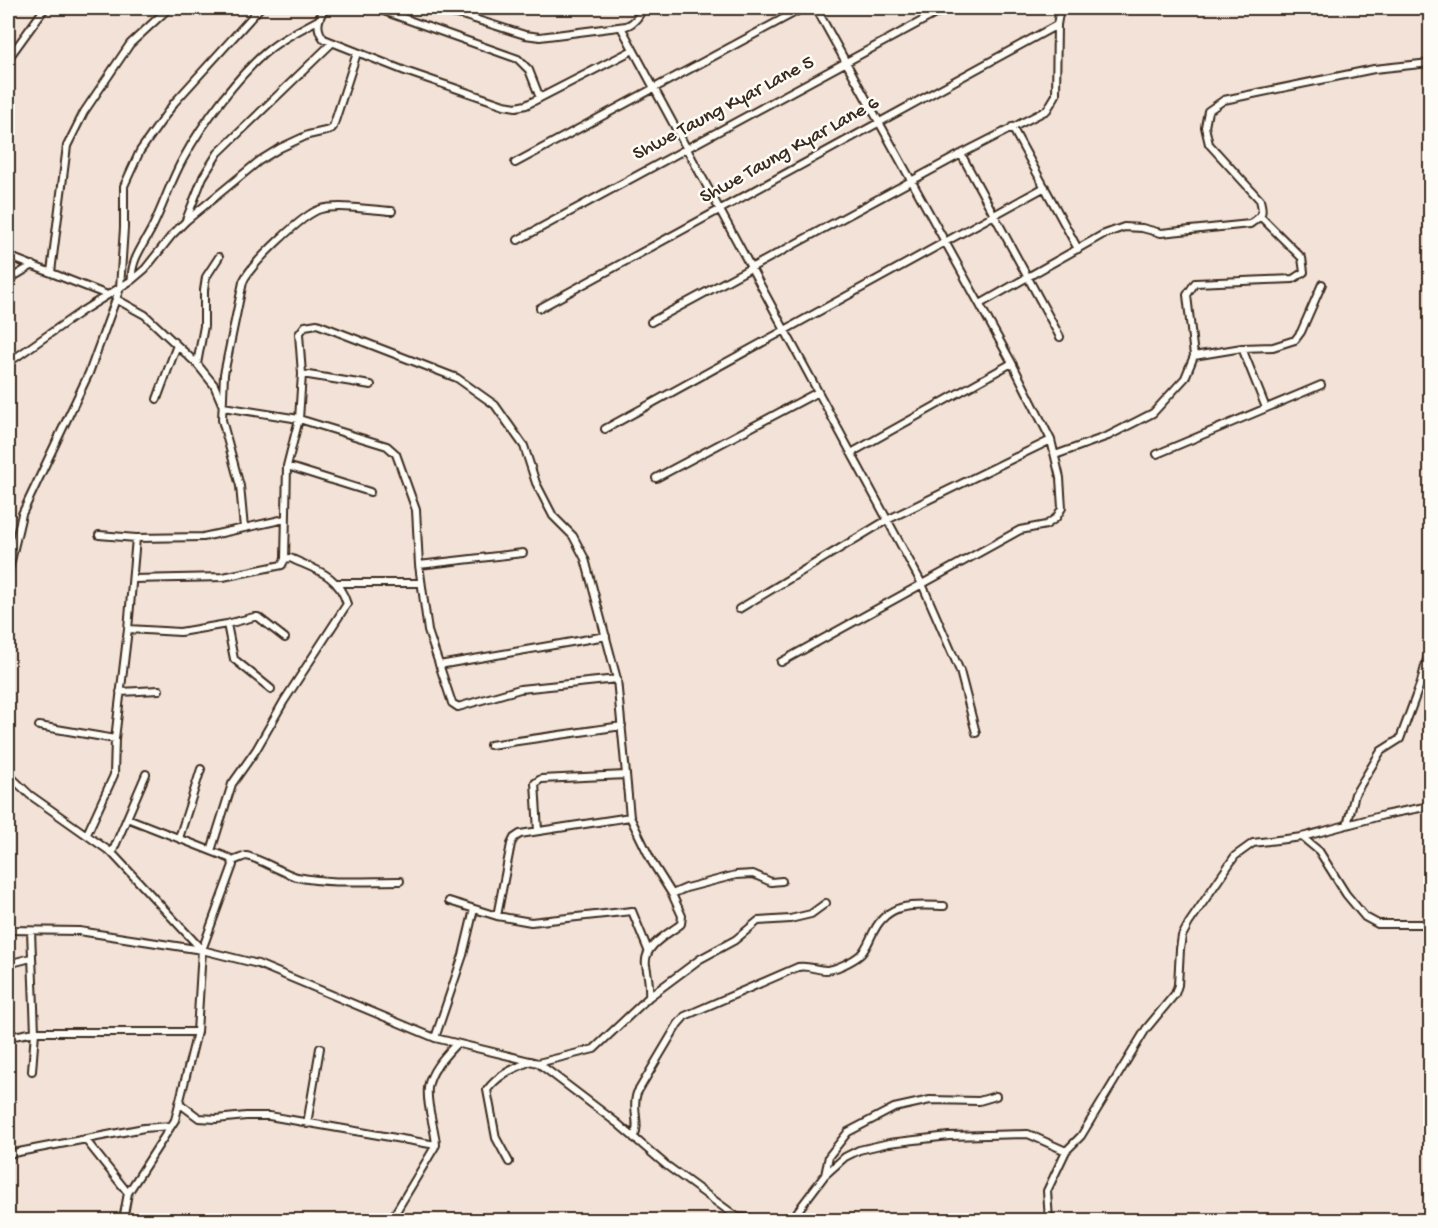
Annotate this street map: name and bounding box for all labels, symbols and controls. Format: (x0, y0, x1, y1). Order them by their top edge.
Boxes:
street label: Shwe Taung Kyar Lane 5 (630, 52, 818, 166)
street label: Shwe Taung Kyar Lane 6 (696, 92, 884, 210)

